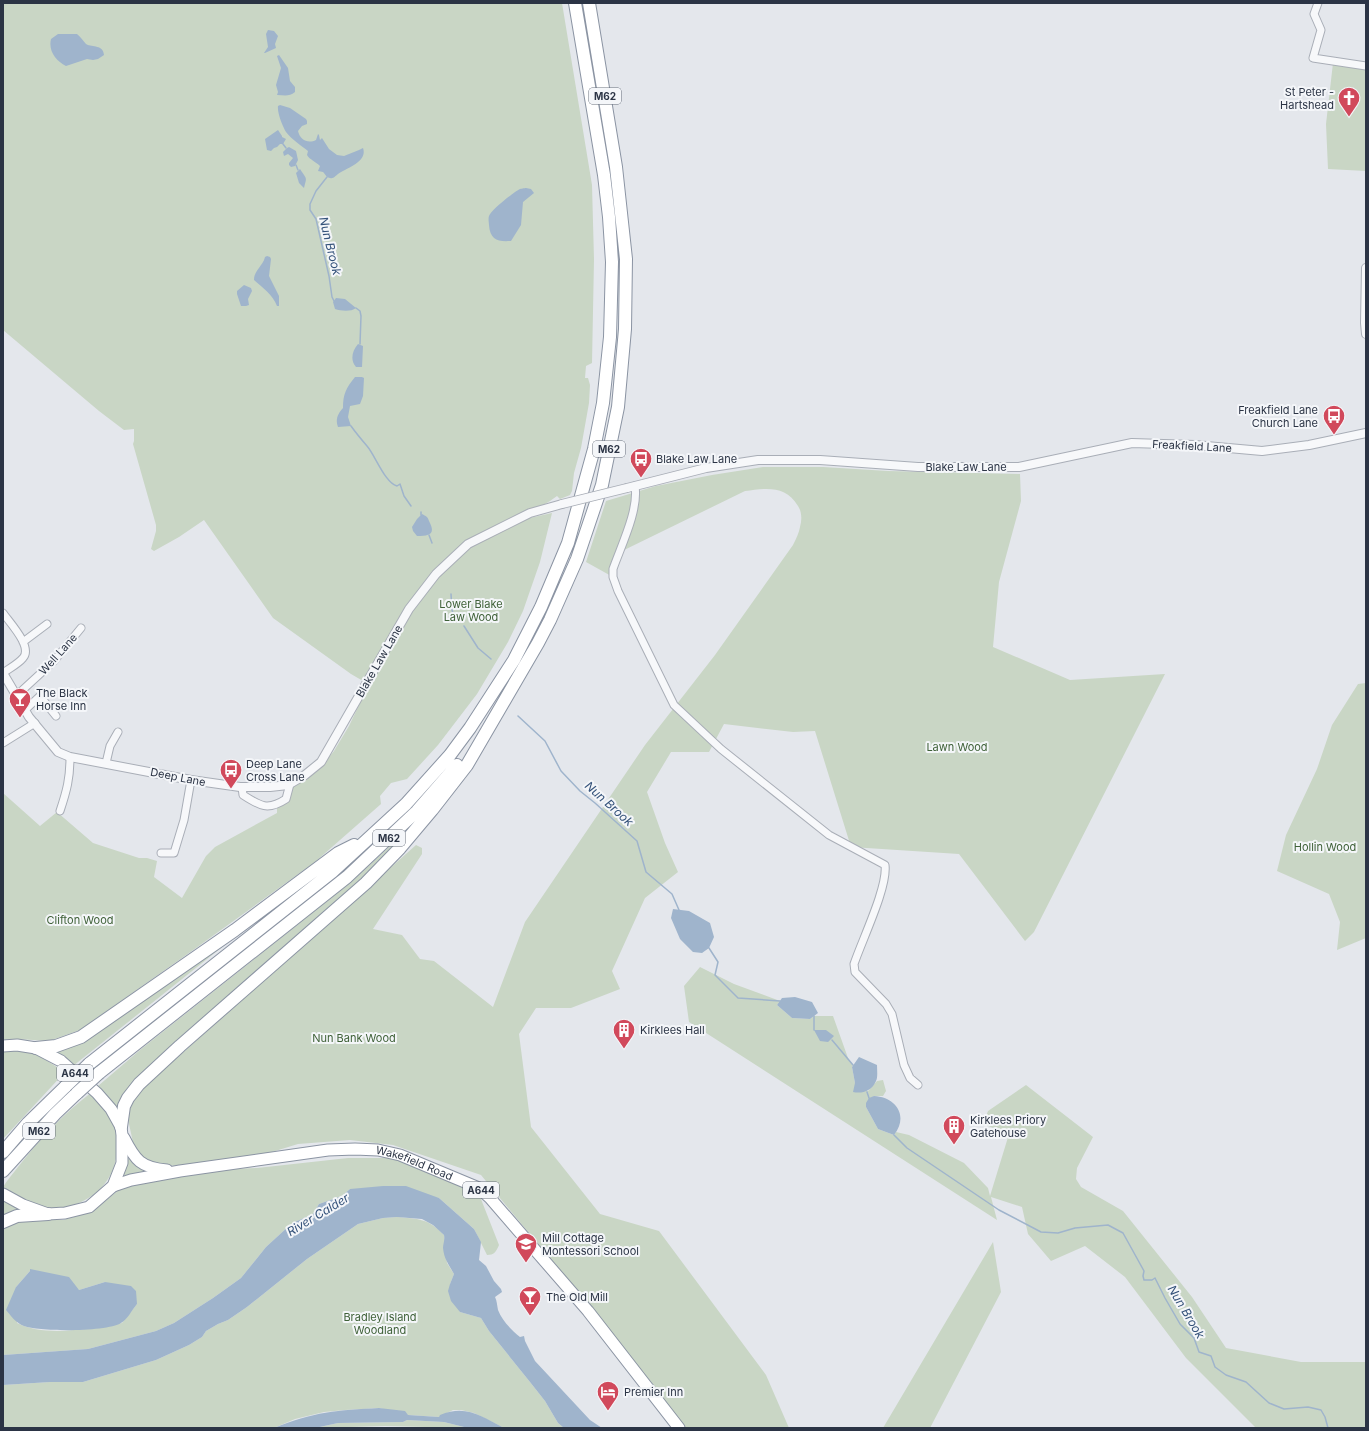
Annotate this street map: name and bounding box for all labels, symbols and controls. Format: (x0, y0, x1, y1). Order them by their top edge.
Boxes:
place label: St Peter - Hartshead (1280, 85, 1334, 112)
church icon: St Peter - Hartshead (1336, 85, 1362, 118)
road number: M62 (589, 88, 621, 104)
water label: Nun Brook (316, 215, 345, 277)
place label: Freakfield Lane Church Lane (1238, 403, 1318, 430)
bus stop icon: Freakfield Lane Church Lane (1321, 403, 1347, 436)
street label: Freakfield Lane (1152, 437, 1232, 455)
road number: M62 (593, 441, 625, 457)
bus stop icon: Blake Law Lane (628, 446, 654, 479)
place label: Blake Law Lane (656, 452, 737, 466)
street label: Blake Law Lane (925, 460, 1007, 474)
park label: Lower Blake Law Wood (439, 597, 503, 624)
street label: Blake Law Lane (353, 622, 405, 700)
street label: Well Lane (36, 631, 80, 677)
bar icon: The Black Horse Inn (7, 686, 33, 719)
place label: The Black Horse Inn (36, 686, 87, 713)
park label: Lawn Wood (926, 740, 988, 754)
bus stop icon: Deep Lane Cross Lane (218, 757, 244, 790)
place label: Deep Lane Cross Lane (246, 757, 305, 784)
street label: Deep Lane (149, 765, 207, 789)
water label: Nun Brook (582, 778, 637, 829)
road number: M62 (373, 830, 405, 846)
park label: Hollin Wood (1294, 840, 1356, 854)
park label: Clifton Wood (47, 913, 113, 927)
building icon: Kirklees Hall (611, 1017, 637, 1050)
place label: Kirklees Hall (640, 1023, 705, 1037)
park label: Nun Bank Wood (312, 1031, 396, 1045)
road number: A644 (57, 1065, 93, 1081)
building icon: Kirklees Priory Gatehouse (941, 1113, 967, 1146)
place label: Kirklees Priory Gatehouse (970, 1113, 1046, 1140)
road number: M62 (23, 1123, 55, 1139)
street label: Wakefield Road (375, 1143, 455, 1183)
road number: A644 (463, 1182, 499, 1198)
water label: River Calder (284, 1190, 352, 1239)
school or university icon: Mill Cottage Montessori School (513, 1231, 539, 1264)
place label: Mill Cottage Montessori School (542, 1231, 639, 1258)
water label: Nun Brook (1165, 1282, 1208, 1342)
bar icon: The Old Mill (517, 1284, 543, 1317)
place label: The Old Mill (546, 1290, 608, 1304)
park label: Bradley Island Woodland (343, 1310, 417, 1337)
hotel icon: Premier Inn (595, 1379, 621, 1412)
place label: Premier Inn (624, 1385, 683, 1399)

